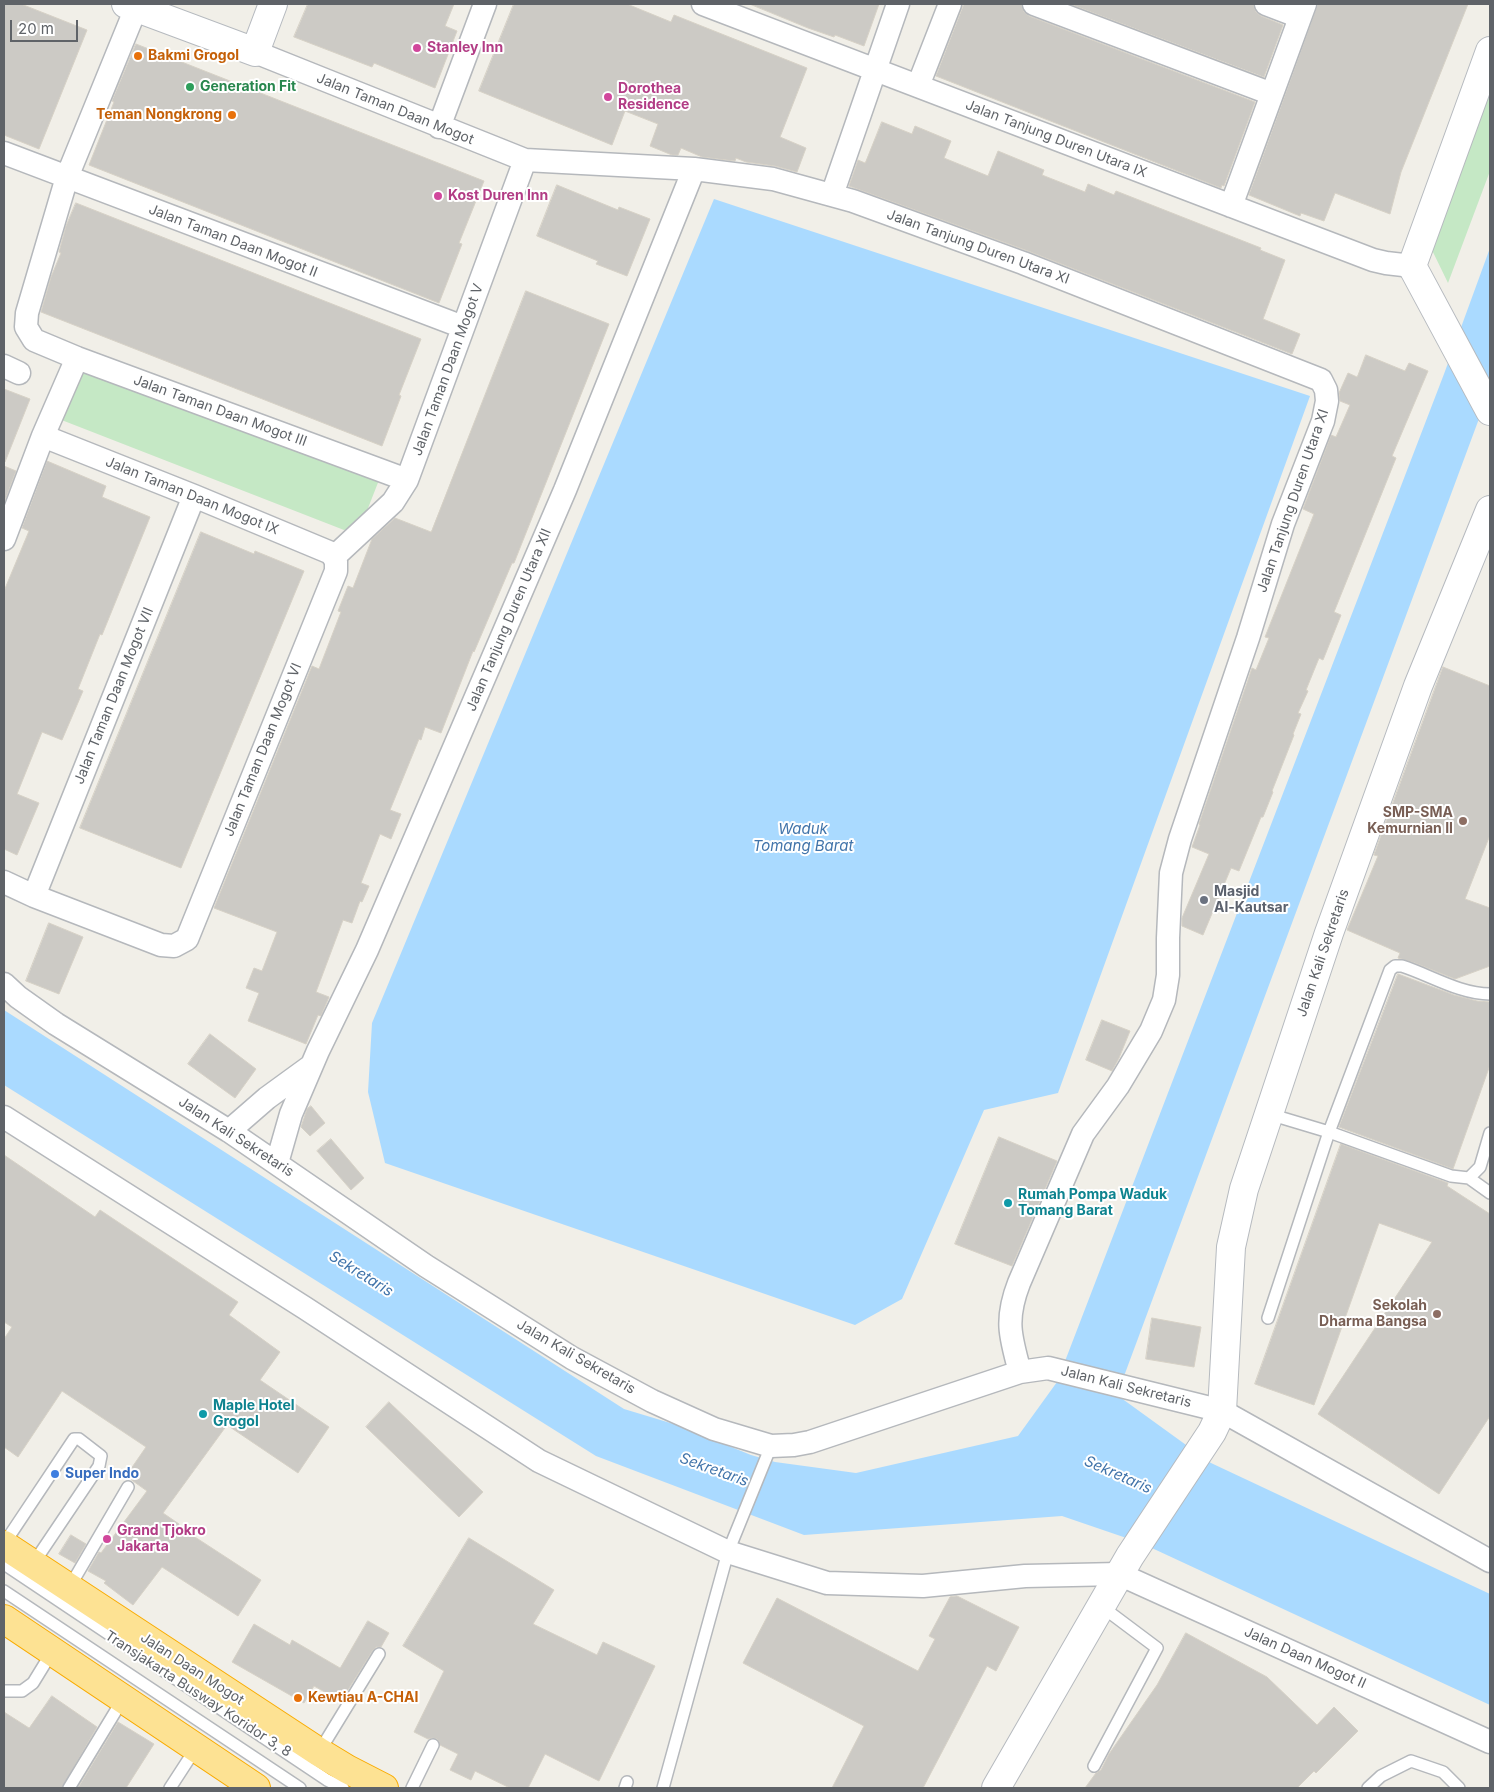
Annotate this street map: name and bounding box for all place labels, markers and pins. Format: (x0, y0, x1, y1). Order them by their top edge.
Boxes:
place label: Stanley Inn (427, 40, 503, 56)
marker: Stanley Inn (411, 42, 423, 54)
place label: Bakmi Grogol (148, 48, 239, 64)
marker: Bakmi Grogol (132, 50, 144, 62)
place label: Generation Fit (200, 79, 296, 95)
marker: Generation Fit (184, 81, 196, 93)
place label: Dorothea Residence (618, 81, 689, 114)
marker: Dorothea Residence (602, 91, 614, 103)
place label: Teman Nongkrong (96, 107, 222, 123)
marker: Teman Nongkrong (226, 109, 238, 121)
place label: Kost Duren Inn (448, 188, 548, 204)
marker: Kost Duren Inn (432, 190, 444, 202)
place label: SMP-SMA Kemurnian II (1367, 805, 1453, 838)
marker: SMP-SMA Kemurnian II (1457, 815, 1469, 827)
place label: Masjid Al-Kautsar (1214, 884, 1288, 916)
marker: Masjid Al-Kautsar (1198, 894, 1210, 906)
place label: Rumah Pompa Waduk Tomang Barat (1018, 1187, 1167, 1220)
marker: Rumah Pompa Waduk Tomang Barat (1002, 1197, 1014, 1209)
place label: Sekolah Dharma Bangsa (1319, 1298, 1427, 1330)
marker: Sekolah Dharma Bangsa (1431, 1308, 1443, 1320)
place label: Maple Hotel Grogol (213, 1398, 295, 1430)
marker: Maple Hotel Grogol (197, 1408, 209, 1420)
place label: Super Indo (65, 1466, 139, 1482)
marker: Super Indo (49, 1468, 61, 1480)
place label: Grand Tjokro Jakarta (117, 1523, 206, 1555)
marker: Grand Tjokro Jakarta (101, 1533, 113, 1545)
place label: Kewtiau A-CHAI (308, 1690, 418, 1706)
marker: Kewtiau A-CHAI (292, 1692, 304, 1704)

